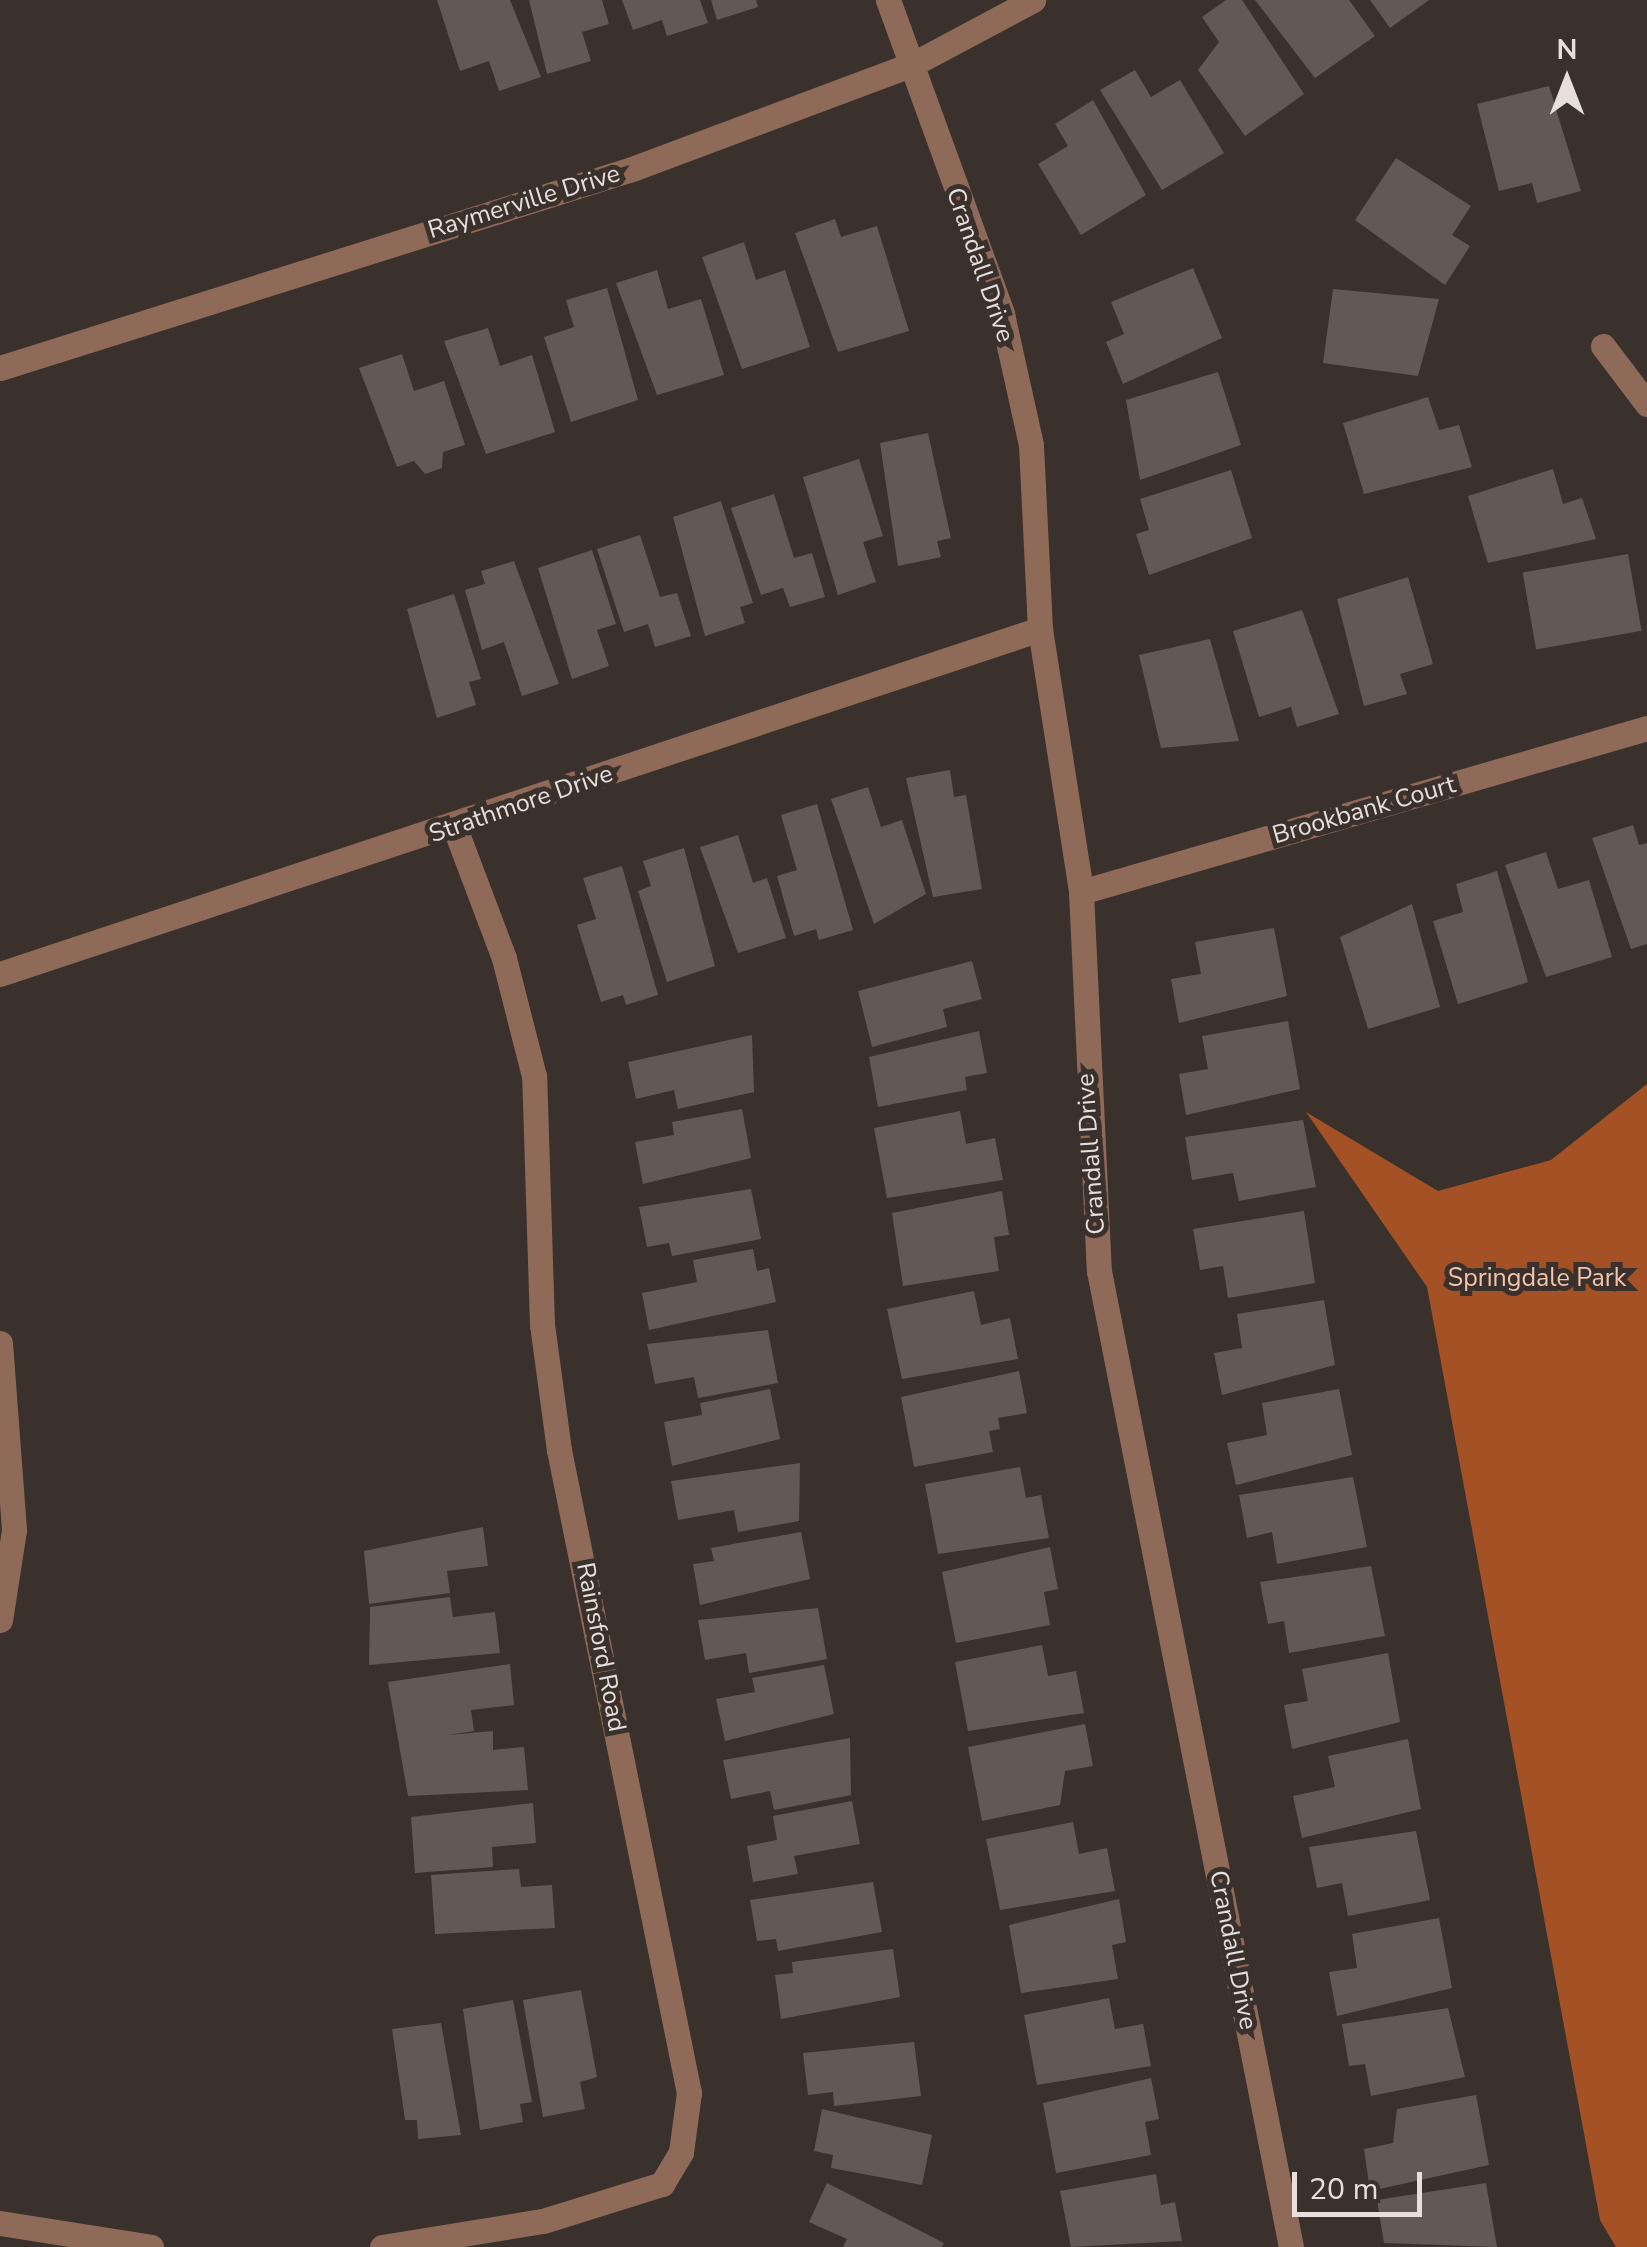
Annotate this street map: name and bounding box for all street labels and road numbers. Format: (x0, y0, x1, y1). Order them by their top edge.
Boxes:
street label: Raymerville Drive (424, 159, 624, 245)
street label: Crandall Drive (940, 184, 1020, 346)
street label: Strathmore Drive (425, 759, 617, 849)
street label: Brookbank Court (1269, 770, 1459, 850)
street label: Crandall Drive (1070, 1072, 1112, 1236)
street label: Rainsford Road (570, 1560, 632, 1734)
street label: Crandall Drive (1203, 1868, 1263, 2032)

